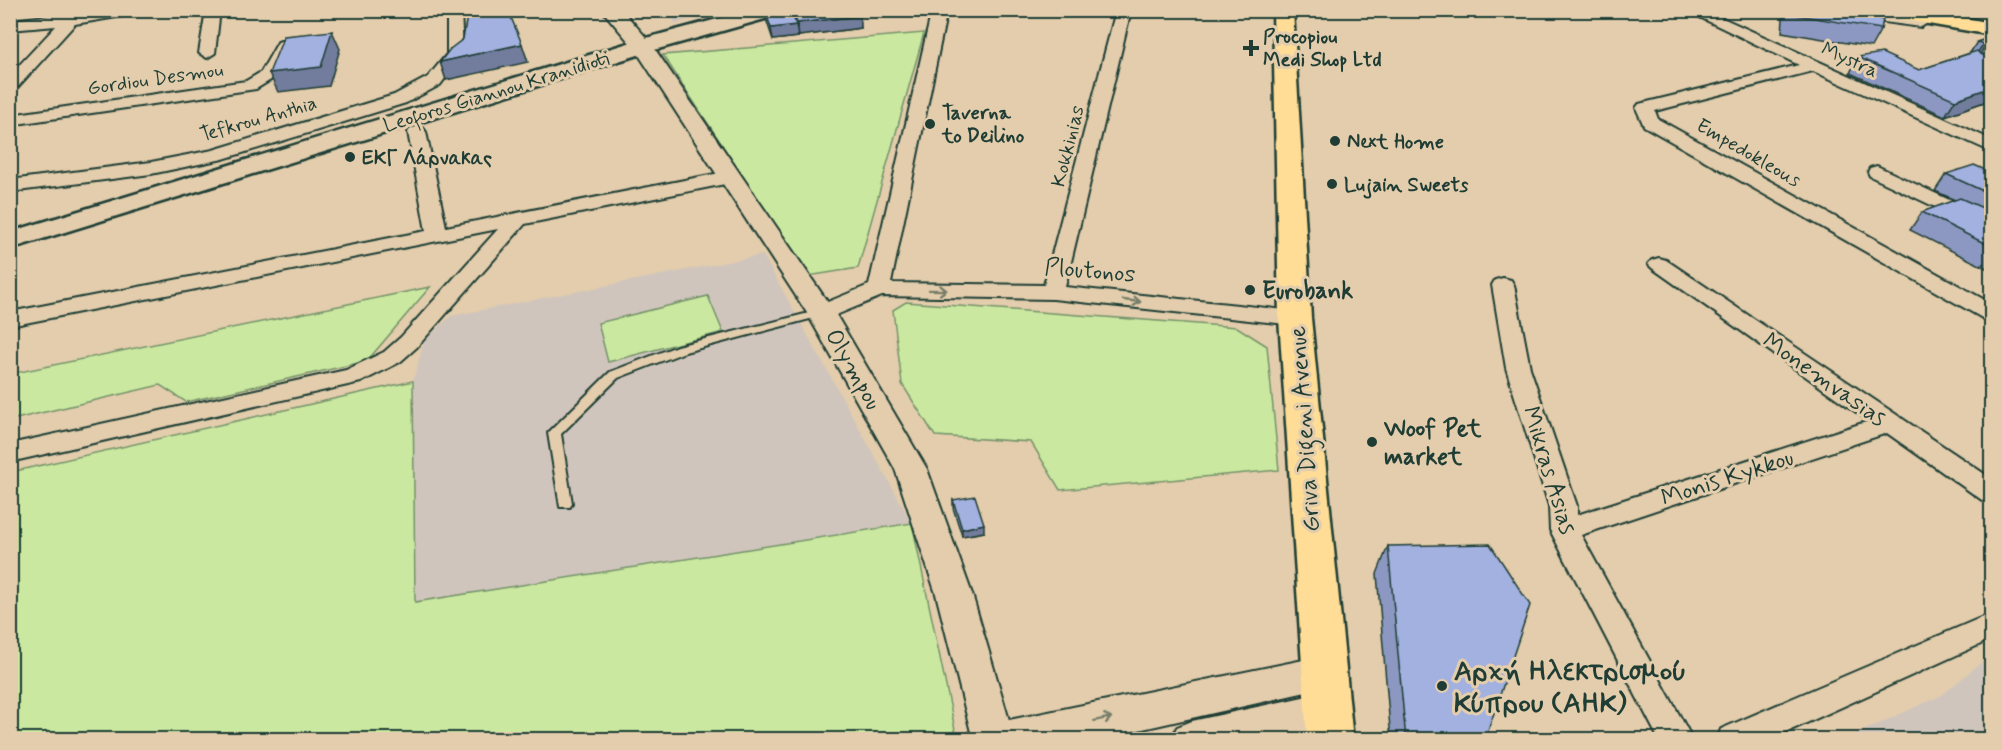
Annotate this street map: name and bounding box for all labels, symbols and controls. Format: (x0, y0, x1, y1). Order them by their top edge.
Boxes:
place label: Procopiou Medi Shop Ltd (1263, 24, 1382, 74)
street label: Mystra (1817, 36, 1882, 85)
marker: Procopiou Medi Shop Ltd (1244, 41, 1258, 55)
street label: Leoforos Giannou Kranidioti (380, 45, 613, 142)
street label: Gordiou Desmou (85, 57, 225, 102)
street label: Tefkrou Anthia (197, 90, 320, 149)
place label: Taverna to Deilino (941, 100, 1025, 150)
street label: Kokkinias (1045, 103, 1092, 190)
street label: Empedokleous (1691, 112, 1806, 194)
marker: Taverna to Deilino (923, 117, 937, 131)
place label: Next Home (1347, 129, 1444, 156)
marker: Next Home (1328, 134, 1342, 148)
place label: ΕΚΓ Λάρνακας (362, 145, 492, 172)
marker: ΕΚΓ Λάρνακας (343, 150, 357, 164)
place label: Lujain Sweets (1344, 172, 1469, 199)
marker: Lujain Sweets (1325, 177, 1339, 191)
street label: Ploutonos (1043, 252, 1137, 291)
place label: Eurobank (1262, 276, 1353, 307)
marker: Eurobank (1243, 283, 1257, 297)
one-way arrow (927, 284, 947, 296)
one-way arrow (1122, 295, 1142, 306)
street label: Olympou (817, 324, 888, 416)
street label: Griva Digeni Avenue (1283, 325, 1331, 533)
street label: Monemvasias (1756, 326, 1892, 434)
street label: Mikras Asias (1514, 403, 1583, 538)
place label: Woof Pet market (1383, 414, 1482, 473)
marker: Woof Pet market (1365, 435, 1379, 449)
street label: Monis Kykkou (1657, 442, 1798, 514)
place label: Αρχή Ηλεκτρισμού Κύπρου (ΑΗΚ) (1454, 654, 1686, 723)
marker: Αρχή Ηλεκτρισμού Κύπρου (ΑΗΚ) (1435, 679, 1449, 693)
one-way arrow (1093, 713, 1113, 724)

